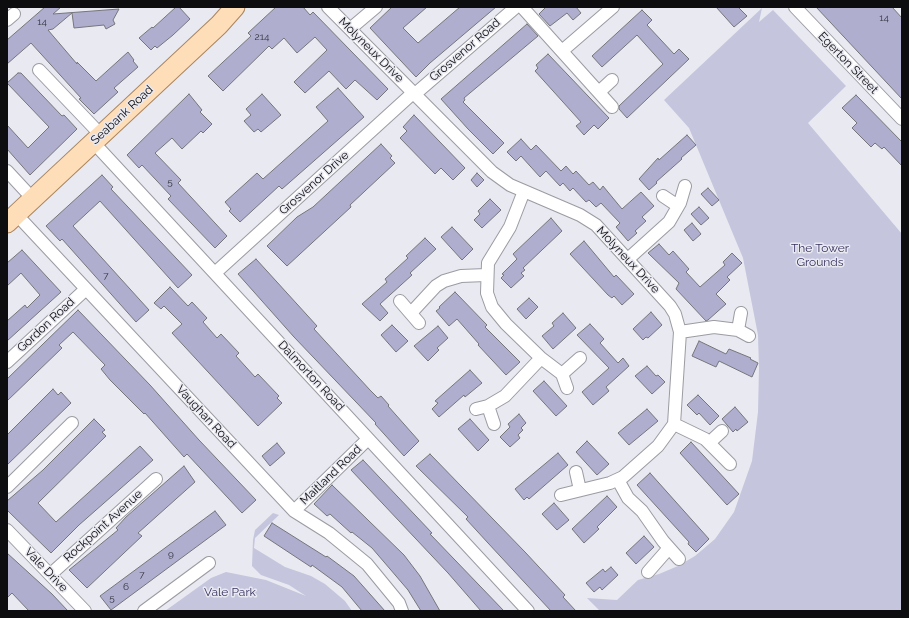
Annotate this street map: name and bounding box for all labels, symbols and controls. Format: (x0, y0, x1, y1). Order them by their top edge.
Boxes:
house number: 14 (879, 12, 889, 24)
street label: Molyneux Drive (335, 14, 407, 86)
street label: Grosvenor Road (427, 15, 503, 85)
house number: 14 (37, 16, 47, 28)
street label: Egerton Street (815, 29, 881, 97)
house number: 214 (255, 31, 269, 43)
street label: Seabank Road (88, 82, 156, 148)
street label: Grosvenor Drive (276, 148, 352, 218)
house number: 5 (167, 176, 173, 188)
street label: Molyneux Drive (593, 224, 663, 296)
park label: The Tower Grounds (791, 241, 849, 269)
house number: 7 (103, 270, 109, 282)
street label: Gordon Road (14, 295, 78, 355)
street label: Dalmorton Road (275, 338, 347, 414)
street label: Vaughan Road (173, 382, 239, 452)
street label: Maitland Road (297, 442, 365, 508)
street label: Rockpoint Avenue (61, 487, 145, 565)
street label: Vale Drive (21, 545, 71, 595)
house number: 9 (168, 548, 174, 560)
house number: 7 (139, 569, 145, 581)
house number: 6 (123, 581, 129, 593)
park label: Vale Park (204, 585, 256, 599)
house number: 5 (109, 592, 115, 604)

